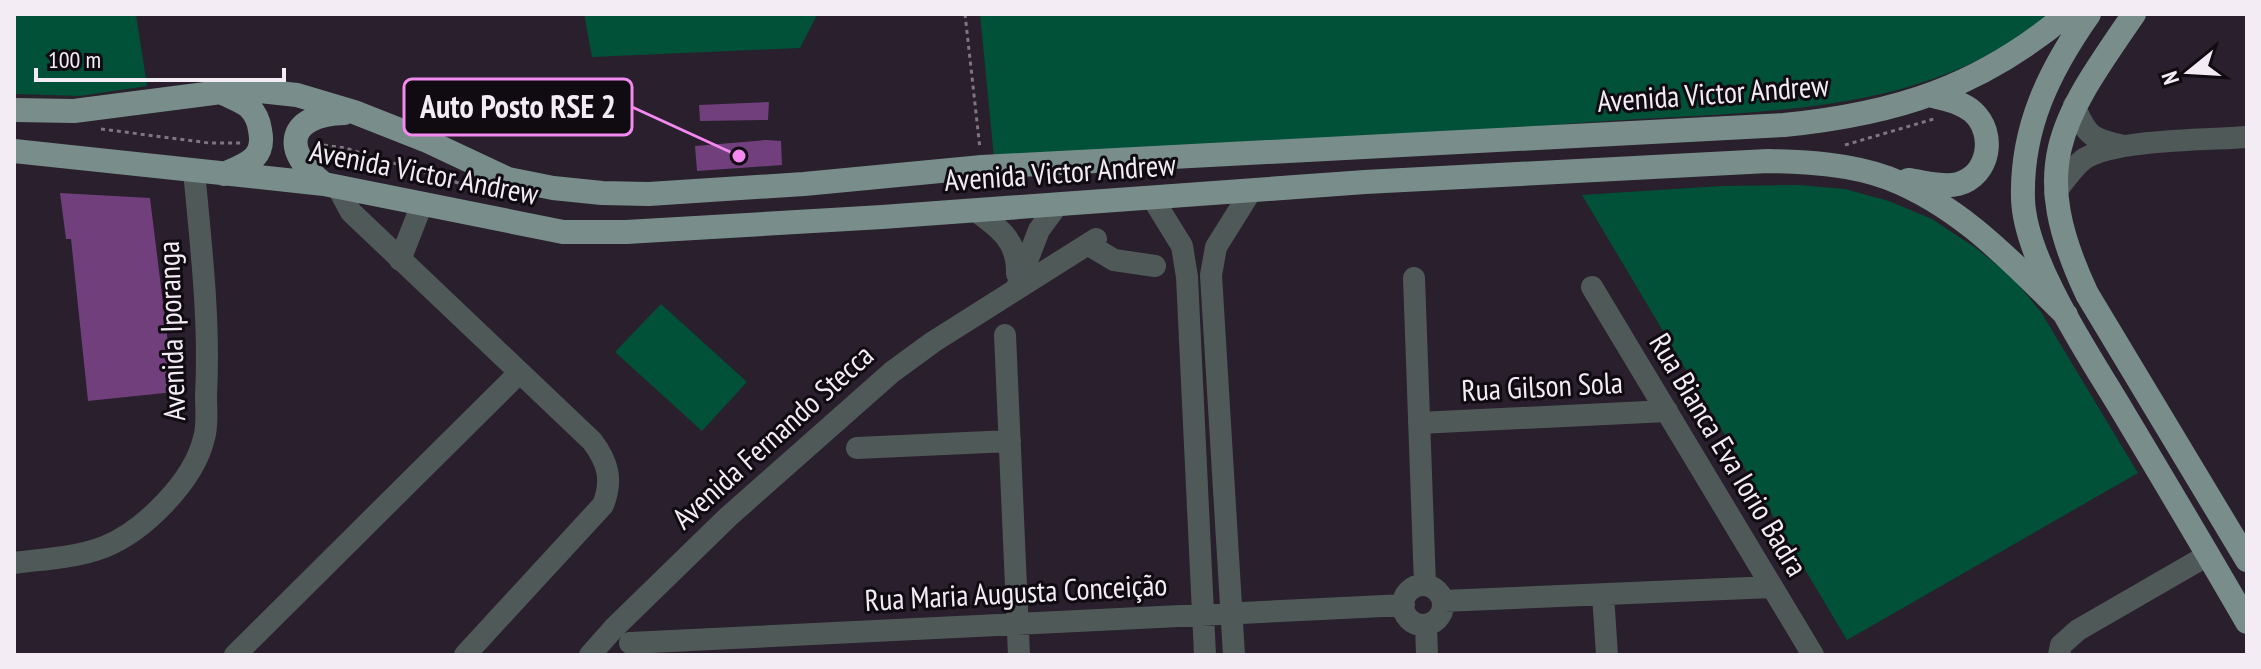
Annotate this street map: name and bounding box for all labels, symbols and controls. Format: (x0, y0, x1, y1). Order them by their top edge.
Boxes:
scale bar (36, 32, 284, 82)
north arrow (2149, 32, 2229, 112)
text: 100 m (48, 44, 101, 75)
street label: Avenida Victor Andrew (1596, 65, 1830, 120)
text: N (2155, 68, 2185, 88)
callout: Auto Posto RSE 2 (404, 79, 632, 135)
text: Auto Posto RSE 2 (419, 85, 616, 127)
street label: Avenida Victor Andrew (307, 130, 542, 213)
street label: Avenida Victor Andrew (943, 144, 1177, 199)
street label: Avenida Iporanga (148, 241, 193, 422)
street label: Rua Bianca Eva Iorio Badra (1641, 326, 1817, 583)
street label: Avenida Fernando Stecca (663, 335, 881, 537)
street label: Rua Gilson Sola (1460, 362, 1624, 409)
street label: Rua Maria Augusta Conceição (864, 564, 1168, 619)

